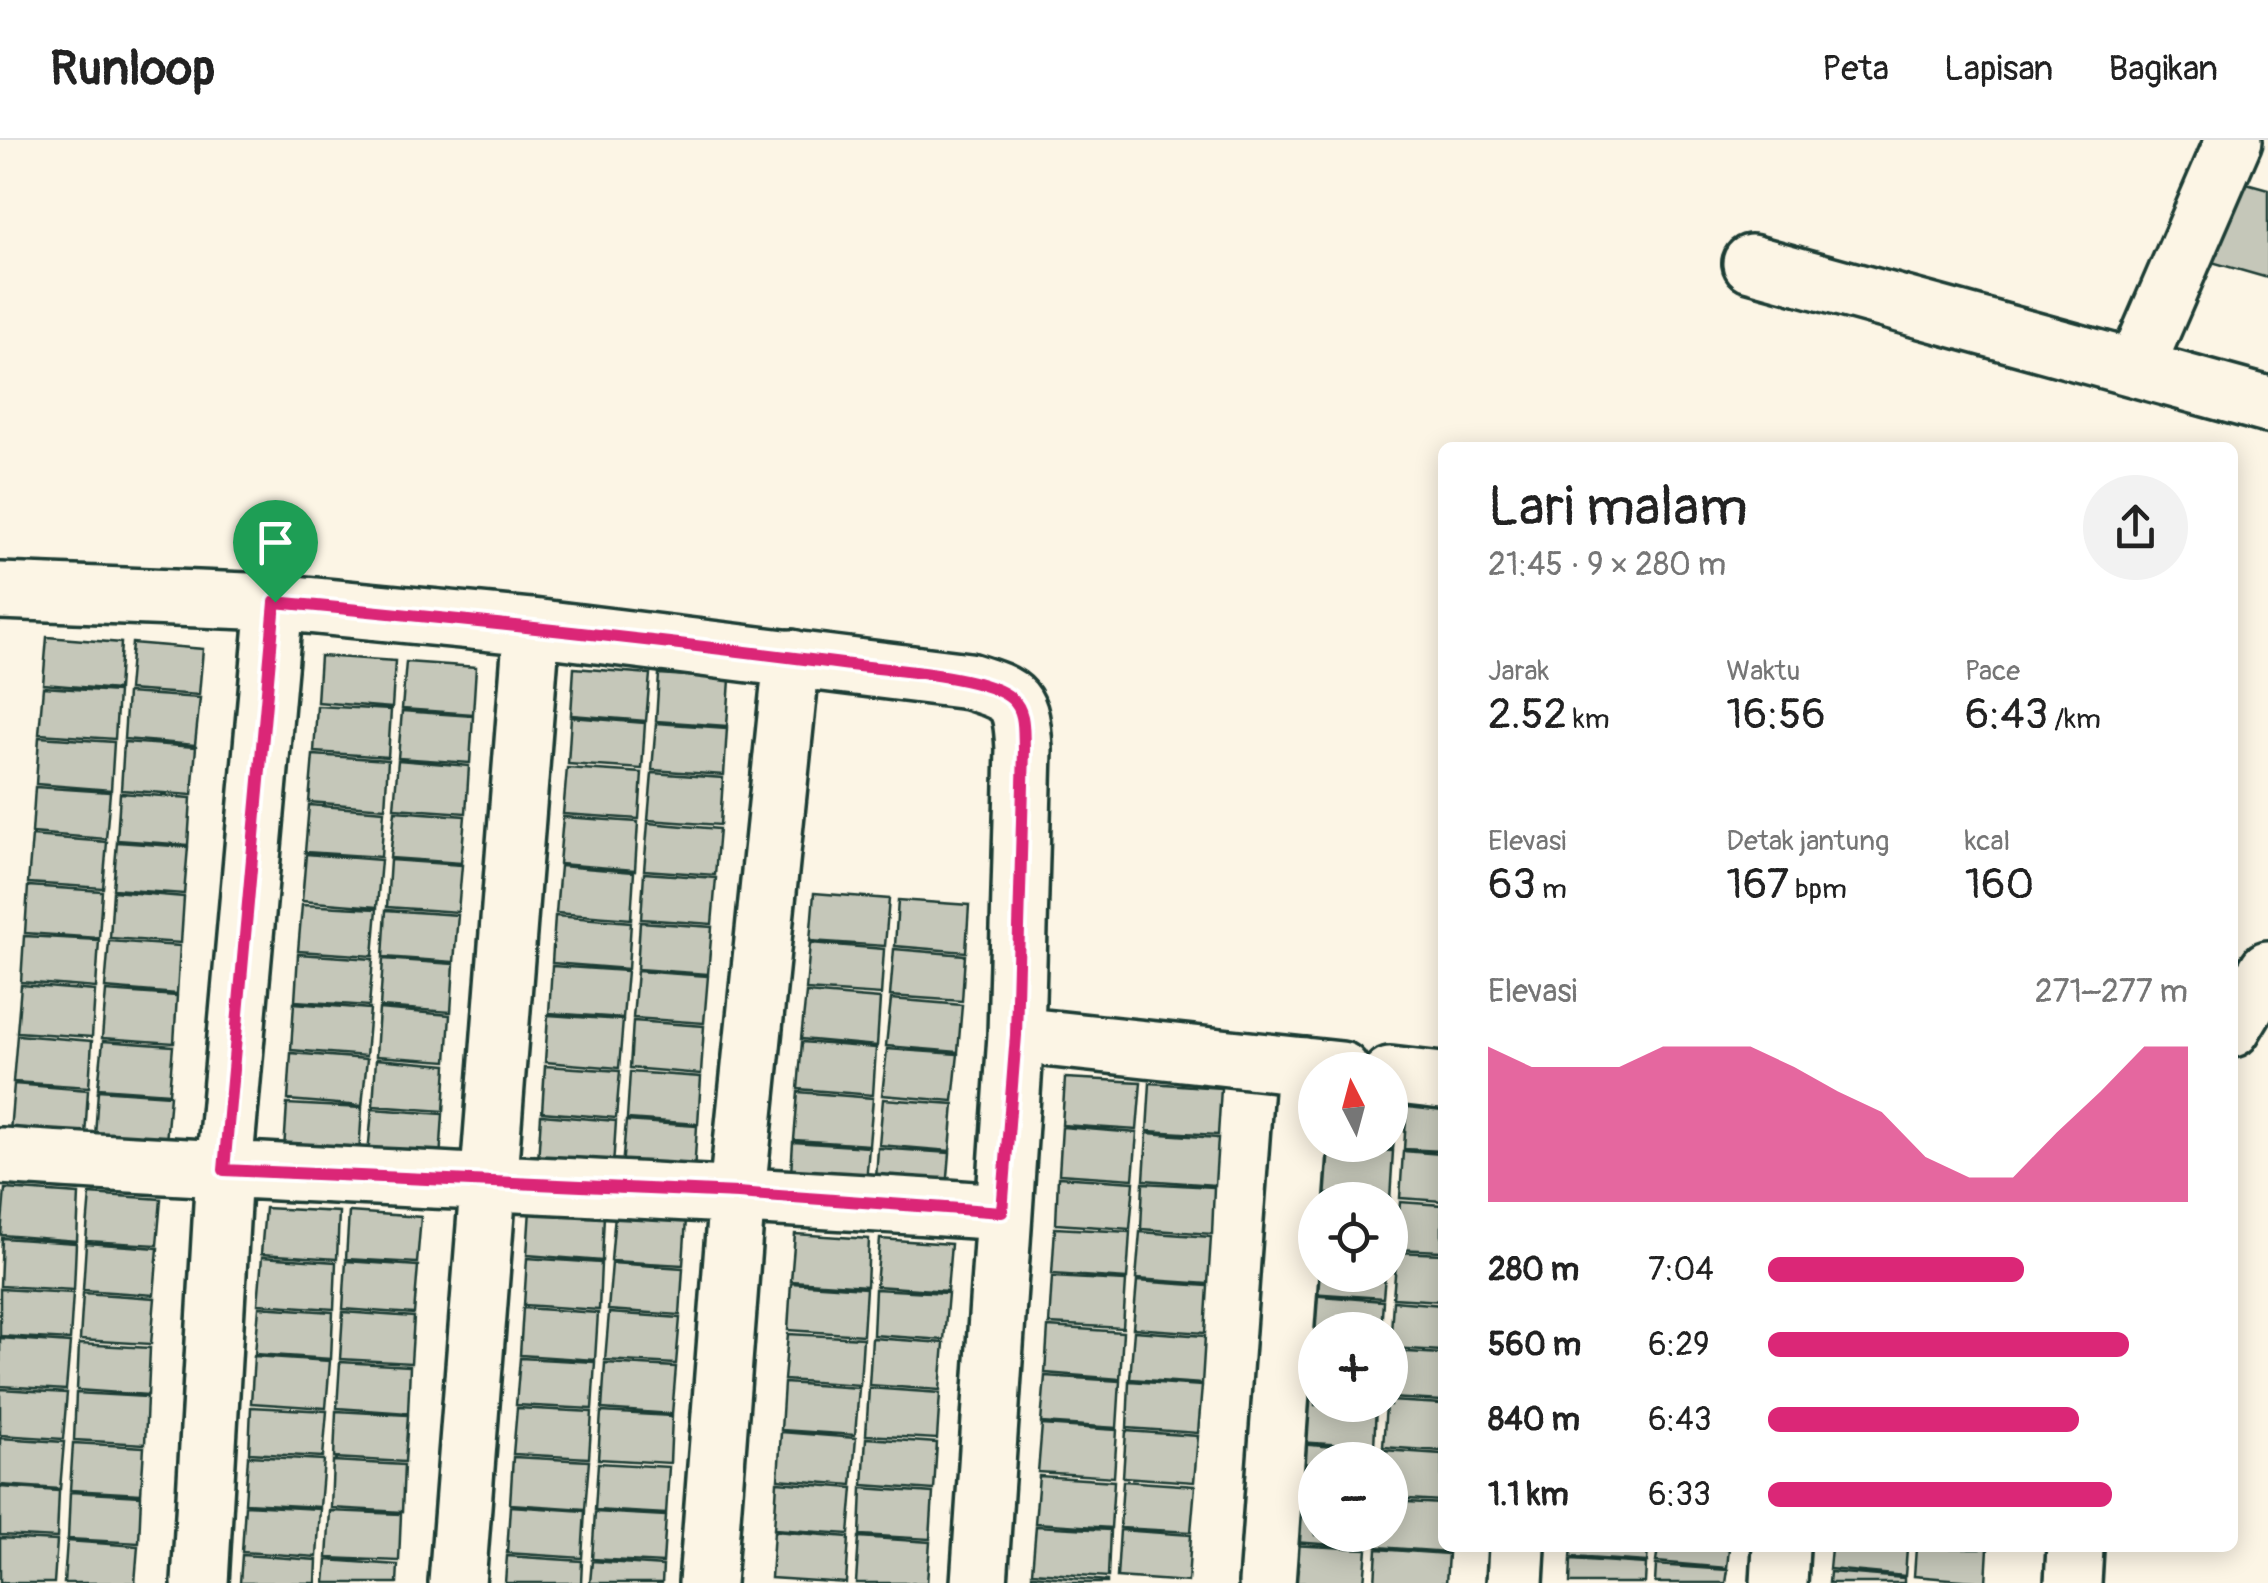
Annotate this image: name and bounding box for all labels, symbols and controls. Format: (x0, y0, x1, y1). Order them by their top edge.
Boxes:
text: Runloop (50, 39, 215, 99)
text: Peta (1822, 47, 1889, 91)
text: Lapisan (1944, 47, 2053, 91)
text: Bagikan (2108, 47, 2218, 91)
text: Lari malam (1488, 473, 1748, 542)
button: share (2083, 475, 2188, 580)
pin (233, 500, 318, 603)
icon: arrive (248, 515, 303, 570)
text: 21:45 · 9 × 280 m (1488, 545, 1726, 585)
text: Jarak (1488, 654, 1549, 689)
text: Waktu (1726, 654, 1800, 689)
text: Pace (1965, 654, 2020, 689)
text: 2.52 (1488, 689, 1567, 741)
text: 16:56 (1726, 689, 1826, 741)
text: 6:43 (1965, 689, 2048, 741)
text: km (1567, 702, 1610, 737)
text: /km (2048, 702, 2101, 737)
text: Elevasi (1488, 824, 1566, 859)
text: Detak jantung (1726, 824, 1889, 859)
text: kcal (1965, 824, 2010, 859)
text: 63 (1488, 859, 1536, 911)
text: 167 (1726, 859, 1789, 911)
text: 160 (1965, 859, 2034, 911)
text: m (1536, 872, 1567, 907)
text: bpm (1789, 872, 1847, 907)
text: Elevasi (1488, 972, 1577, 1012)
text: 271–277 m (2035, 972, 2188, 1012)
north arrow (1298, 1052, 1408, 1162)
map controls (1298, 1052, 1408, 1552)
button: locate (1298, 1182, 1408, 1292)
text: 280 m (1488, 1250, 1579, 1290)
text: 7:04 (1648, 1250, 1714, 1290)
button: + (1298, 1312, 1408, 1422)
text: 560 m (1488, 1325, 1581, 1365)
text: 6:29 (1648, 1325, 1710, 1365)
text: 840 m (1488, 1400, 1580, 1440)
text: 6:43 (1648, 1400, 1712, 1440)
button: − (1298, 1442, 1408, 1552)
text: 1.1 km (1488, 1475, 1569, 1515)
text: 6:33 (1648, 1475, 1711, 1515)

